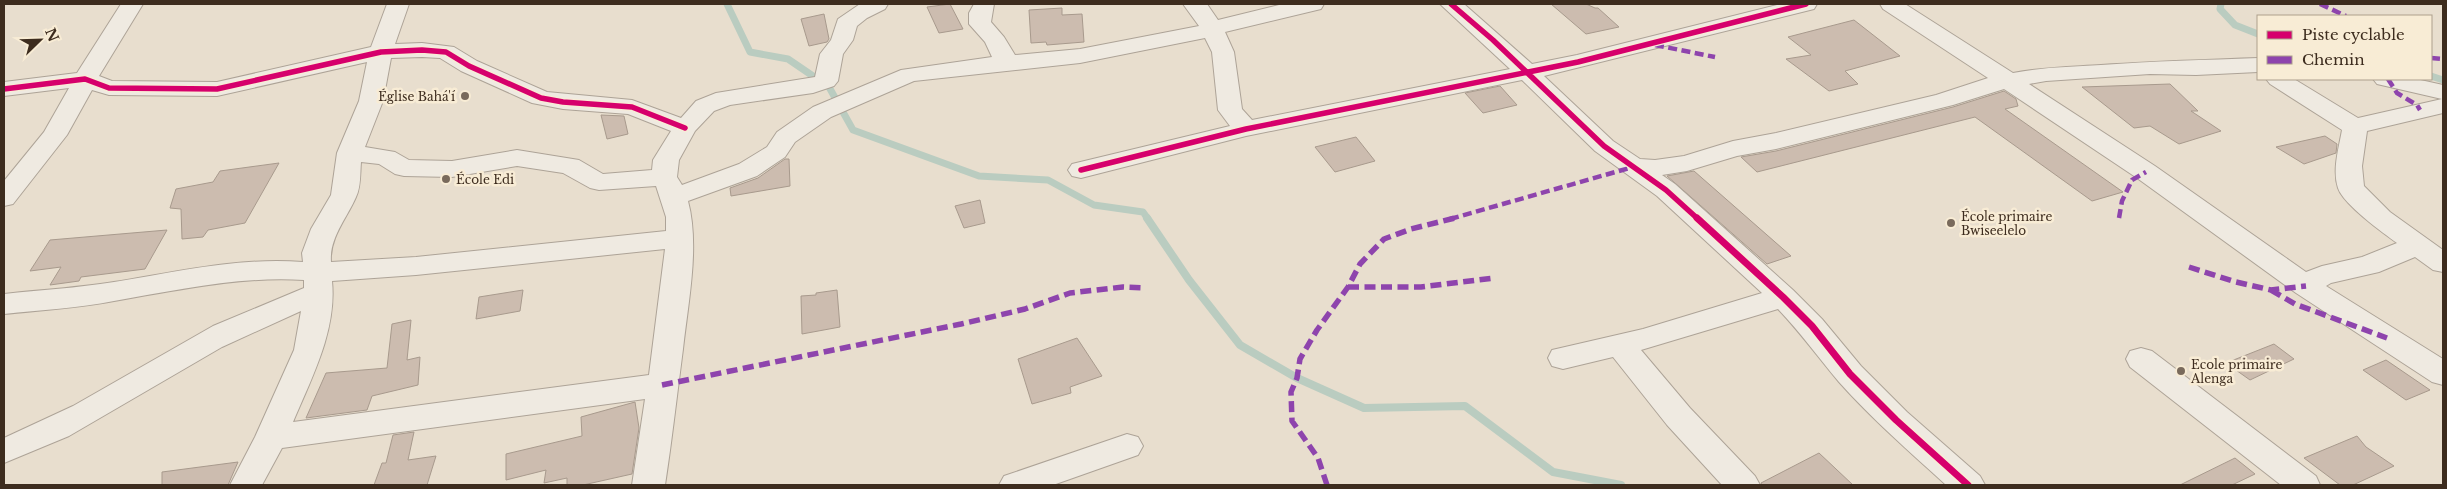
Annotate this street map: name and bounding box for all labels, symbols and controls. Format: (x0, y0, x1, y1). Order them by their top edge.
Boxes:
north arrow (15, 15, 65, 65)
legend (2257, 15, 2432, 80)
text: N (41, 25, 63, 44)
text: Piste cyclable (2302, 25, 2405, 44)
text: Chemin (2302, 50, 2365, 69)
place label: Église Bahá'í (378, 88, 456, 104)
marker: Église Bahá'í (459, 90, 471, 102)
place label: École Edi (456, 171, 514, 187)
marker: École Edi (440, 173, 452, 185)
place label: École primaire Bwiseelelo (1961, 208, 2052, 238)
marker: École primaire Bwiseelelo (1945, 217, 1957, 229)
place label: Ecole primaire Alenga (2190, 357, 2282, 386)
marker: Ecole primaire Alenga (2175, 365, 2187, 377)

